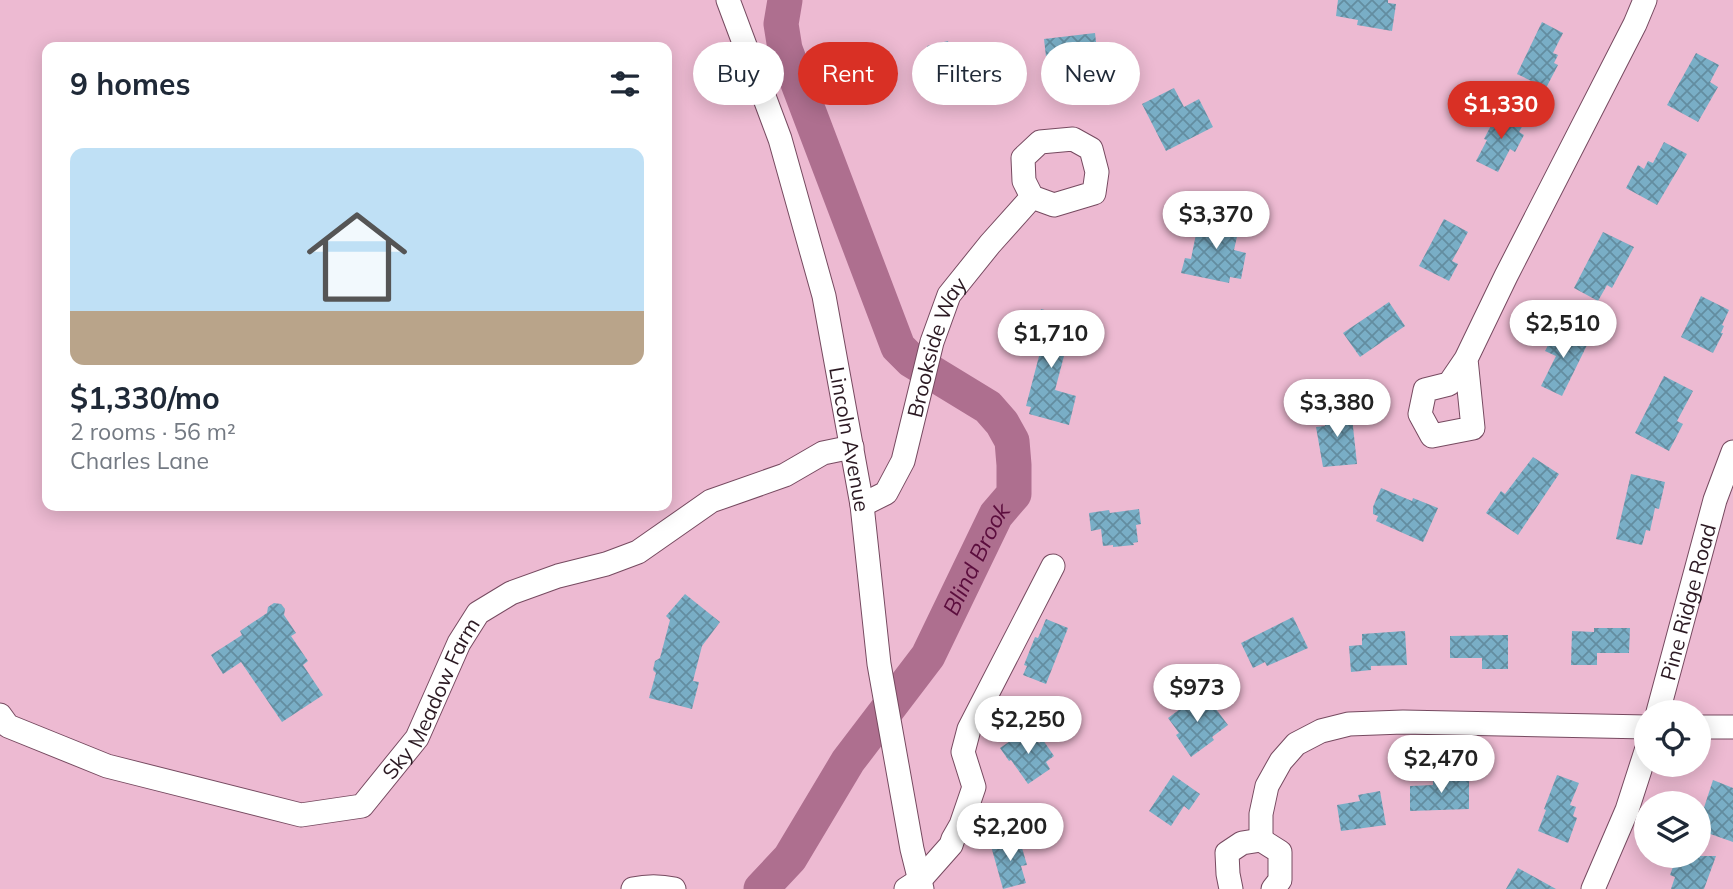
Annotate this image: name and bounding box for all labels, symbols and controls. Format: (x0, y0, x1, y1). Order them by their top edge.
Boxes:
chip: Buy (693, 42, 784, 105)
chip: Rent (798, 42, 898, 105)
chip: Filters (912, 42, 1027, 105)
chip: New (1041, 42, 1140, 105)
text: 9 homes (70, 65, 191, 103)
icon: filters (606, 65, 644, 103)
pin: $1,330 (1444, 82, 1558, 141)
text: $1,330 (1464, 89, 1538, 118)
pin: $3,370 (1159, 191, 1273, 251)
icon: home (294, 194, 420, 320)
text: $3,370 (1179, 199, 1253, 228)
street label: Brookside Way (901, 271, 972, 420)
pin: $2,510 (1506, 300, 1620, 360)
text: $2,510 (1526, 308, 1600, 337)
pin: $1,710 (994, 310, 1108, 370)
text: $1,710 (1014, 318, 1088, 347)
street label: Lincoln Avenue (824, 365, 876, 513)
text: $1,330/mo (70, 379, 220, 417)
pin: $3,380 (1280, 380, 1394, 439)
text: $3,380 (1300, 387, 1374, 416)
text: 2 rooms · 56 m² (70, 417, 236, 446)
text: Charles Lane (70, 446, 209, 475)
water label: Blind Brook (936, 495, 1016, 619)
street label: Pine Ridge Road (1654, 521, 1721, 683)
street label: Sky Meadow Farm (376, 613, 485, 784)
pin: $973 (1156, 664, 1238, 724)
text: $973 (1169, 672, 1225, 701)
pin: $2,250 (971, 696, 1085, 756)
map controls (1634, 700, 1711, 868)
button: locate (1634, 700, 1711, 777)
text: $2,250 (991, 704, 1065, 733)
pin: $2,470 (1384, 736, 1498, 795)
text: $2,470 (1404, 743, 1478, 772)
button: layers (1634, 791, 1711, 868)
pin: $2,200 (953, 804, 1067, 863)
text: $2,200 (973, 811, 1047, 840)

